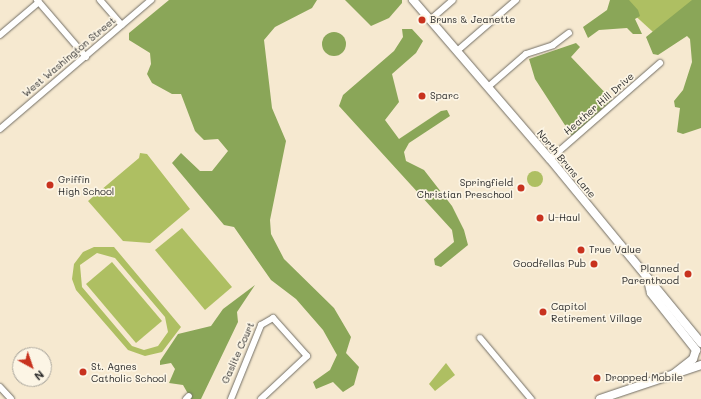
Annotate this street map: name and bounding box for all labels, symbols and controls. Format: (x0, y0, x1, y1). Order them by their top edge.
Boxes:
street label: West Washington Street (20, 14, 118, 100)
place label: Bruns & Jeanette (430, 14, 515, 26)
marker: Bruns & Jeanette (417, 15, 427, 25)
street label: Heather Hill Drive (562, 70, 636, 138)
place label: Sparc (430, 90, 459, 102)
marker: Sparc (417, 91, 427, 101)
street label: North Bruns Lane (534, 128, 598, 200)
place label: Griffin High School (58, 173, 114, 196)
place label: Springfield Christian Preschool (417, 176, 513, 200)
marker: Griffin High School (45, 180, 55, 190)
marker: Springfield Christian Preschool (516, 183, 526, 193)
place label: U-Haul (548, 212, 580, 224)
marker: U-Haul (535, 213, 545, 223)
place label: True Value (589, 244, 641, 256)
marker: True Value (576, 245, 586, 255)
place label: Goodfellas Pub (513, 258, 586, 270)
marker: Goodfellas Pub (589, 259, 599, 269)
place label: Planned Parenthood (622, 262, 679, 286)
marker: Planned Parenthood (682, 268, 694, 280)
place label: Capitol Retirement Village (551, 300, 642, 324)
marker: Capitol Retirement Village (538, 307, 548, 317)
street label: Gaslite Court (219, 320, 257, 386)
north arrow (12, 347, 52, 387)
place label: St. Agnes Catholic School (91, 360, 167, 384)
text: N (31, 367, 47, 384)
marker: St. Agnes Catholic School (78, 367, 88, 377)
place label: Dropped Mobile (605, 372, 683, 384)
marker: Dropped Mobile (592, 373, 602, 383)

